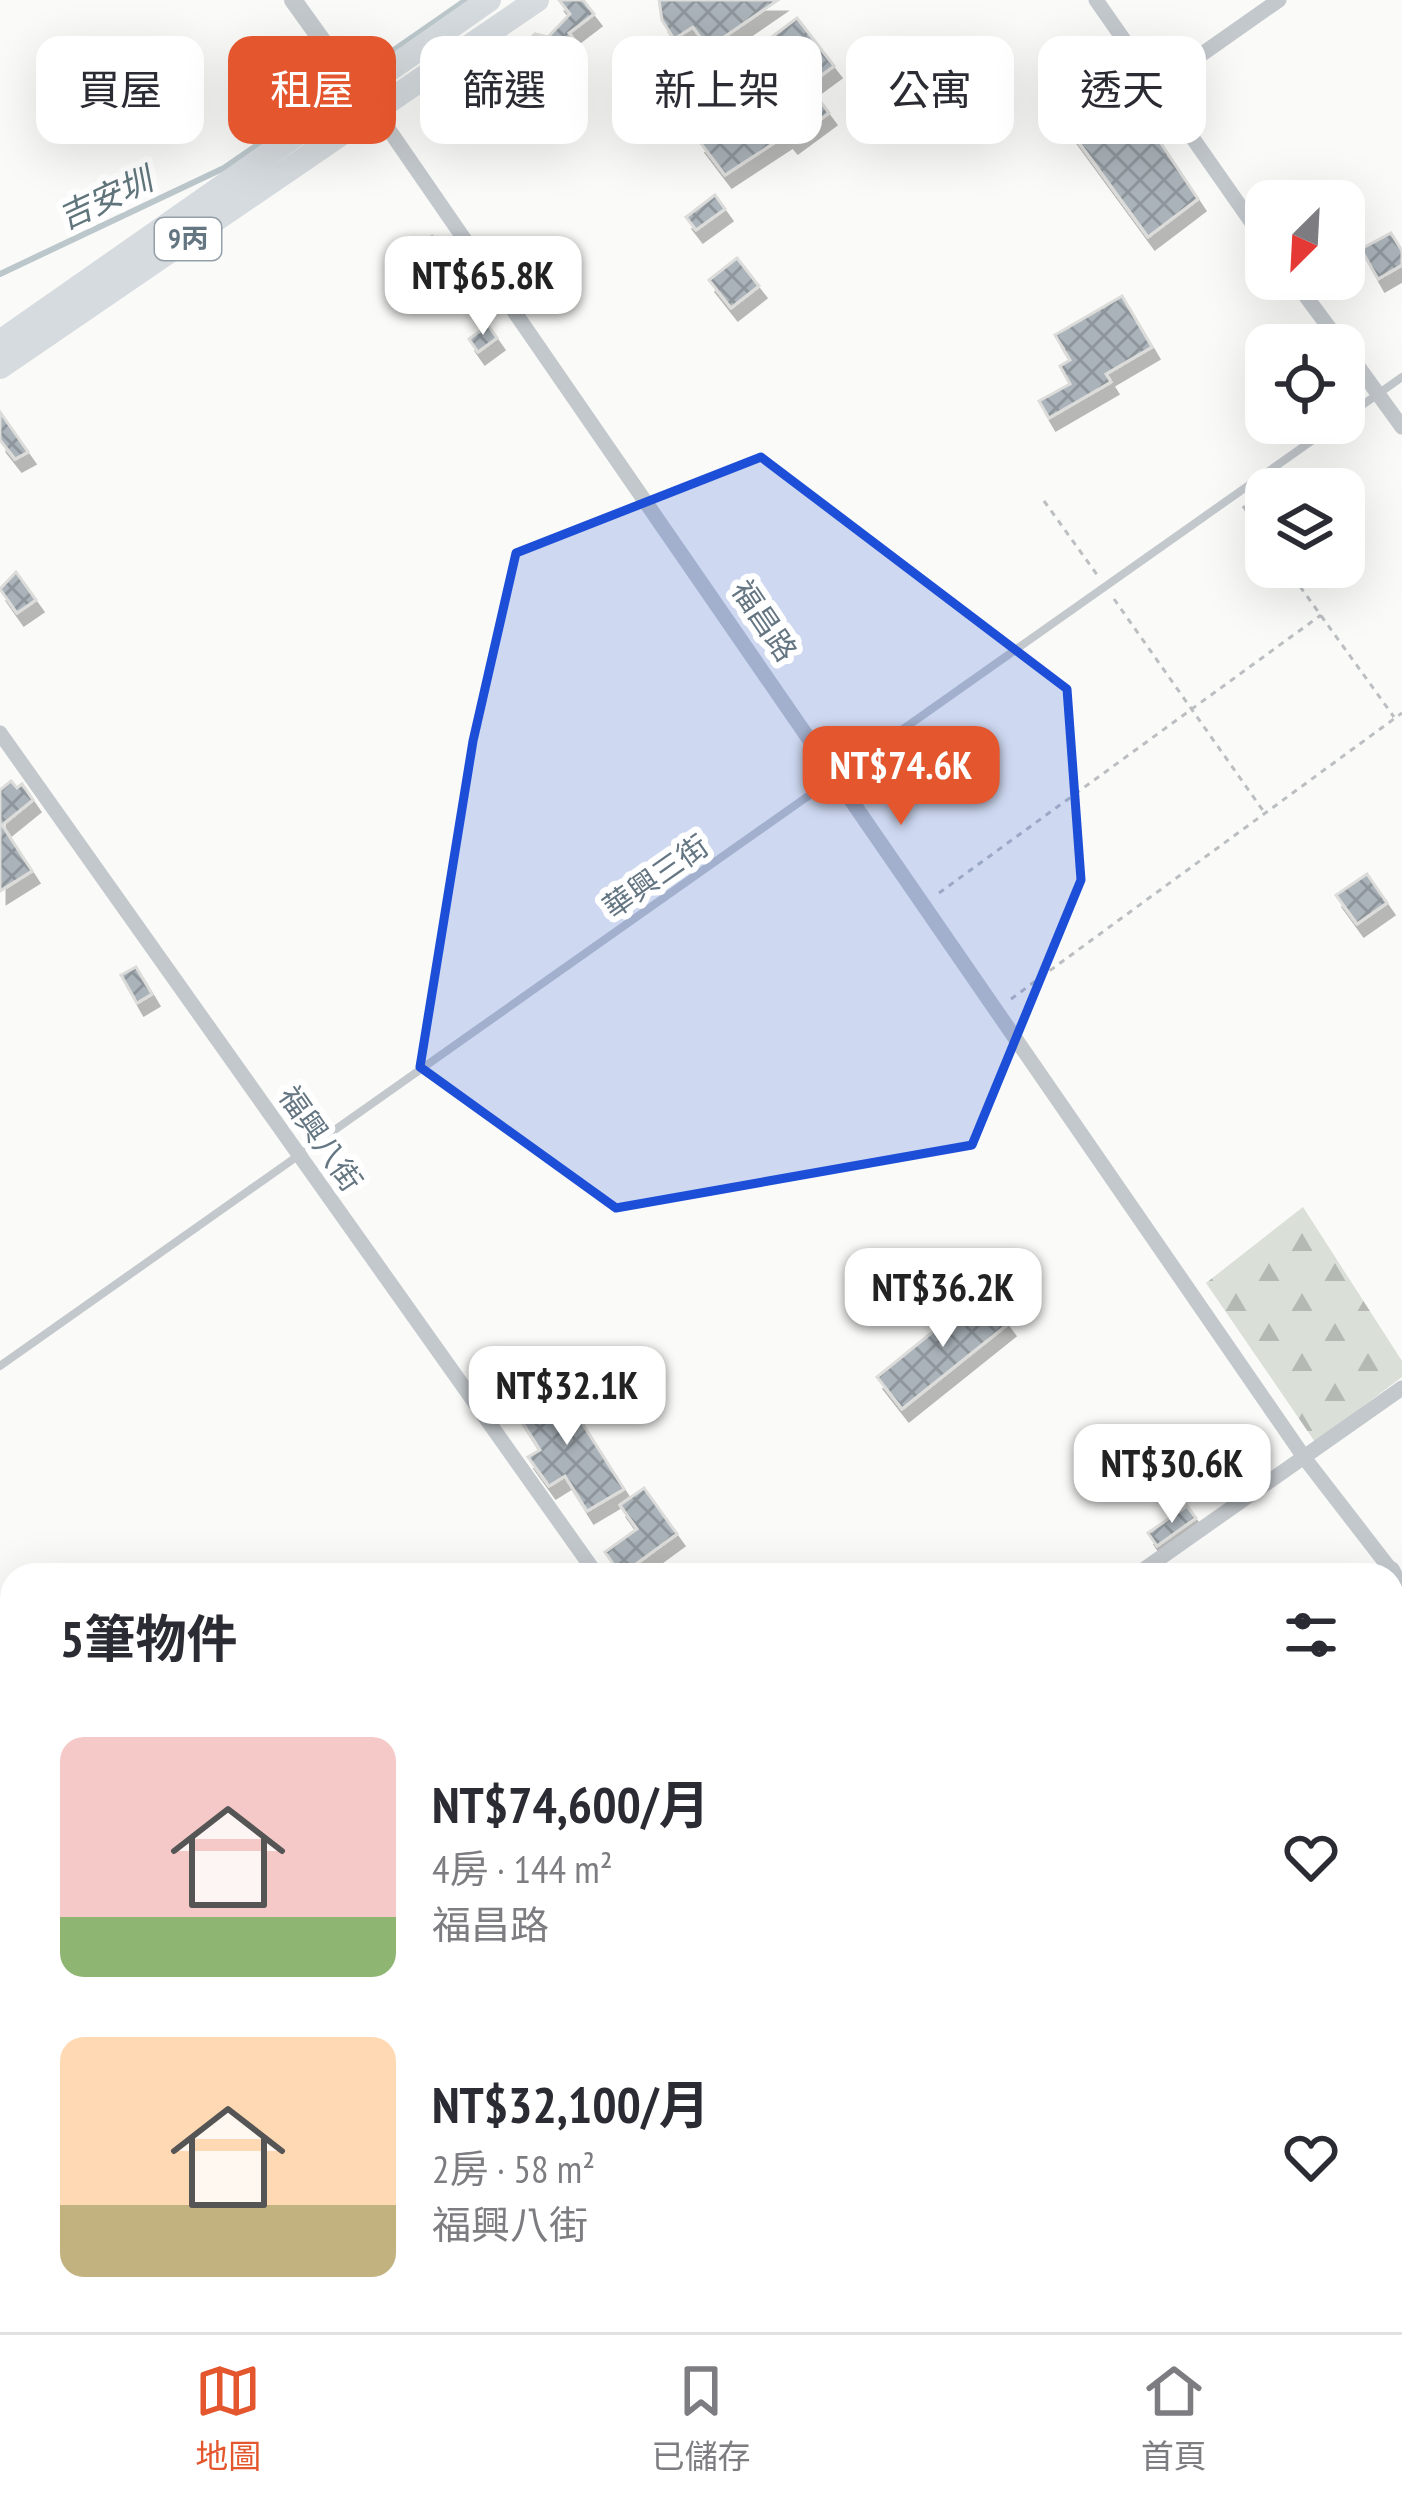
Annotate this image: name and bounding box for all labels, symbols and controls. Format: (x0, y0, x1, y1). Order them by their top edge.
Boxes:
chip: 買屋 (36, 36, 204, 144)
chip: 租屋 (228, 36, 396, 144)
chip: 篩選 (420, 36, 588, 144)
chip: 新上架 (612, 36, 822, 144)
chip: 公寓 (846, 36, 1014, 144)
chip: 透天 (1038, 36, 1206, 144)
water label: 吉安圳 (51, 155, 162, 238)
north arrow (1245, 180, 1365, 300)
map controls (1245, 180, 1365, 588)
road number: 9丙 (155, 218, 221, 260)
pin: NT$65.8K (359, 236, 607, 338)
text: NT$65.8K (412, 249, 554, 300)
button: locate (1245, 324, 1365, 444)
button: layers (1245, 468, 1365, 588)
street label: 福昌路 (724, 572, 807, 668)
pin: NT$74.6K (777, 726, 1025, 828)
text: NT$74.6K (830, 739, 972, 790)
street label: 華興三街 (595, 825, 715, 926)
street label: 福興八街 (271, 1078, 372, 1198)
pin: NT$36.2K (819, 1248, 1067, 1350)
text: NT$36.2K (872, 1261, 1014, 1312)
pin: NT$32.1K (443, 1346, 691, 1448)
text: NT$32.1K (496, 1359, 638, 1410)
pin: NT$30.6K (1048, 1424, 1296, 1526)
text: NT$30.6K (1101, 1437, 1243, 1488)
icon: filters (1278, 1602, 1344, 1668)
text: 5筆物件 (60, 1605, 237, 1671)
text: NT$74,600/月 (432, 1771, 710, 1837)
icon: home (156, 1785, 300, 1929)
icon: heart (1278, 1824, 1344, 1890)
text: 4房 · 144 m² (432, 1843, 613, 1894)
text: 福昌路 (432, 1899, 549, 1950)
text: NT$32,100/月 (432, 2071, 710, 2137)
icon: home (156, 2085, 300, 2229)
icon: heart (1278, 2124, 1344, 2190)
text: 2房 · 58 m² (432, 2143, 595, 2194)
text: 福興八街 (432, 2199, 588, 2250)
tab: 地圖 (195, 2358, 261, 2478)
tab: 已儲存 (651, 2358, 750, 2478)
tab: 首頁 (1141, 2358, 1207, 2478)

